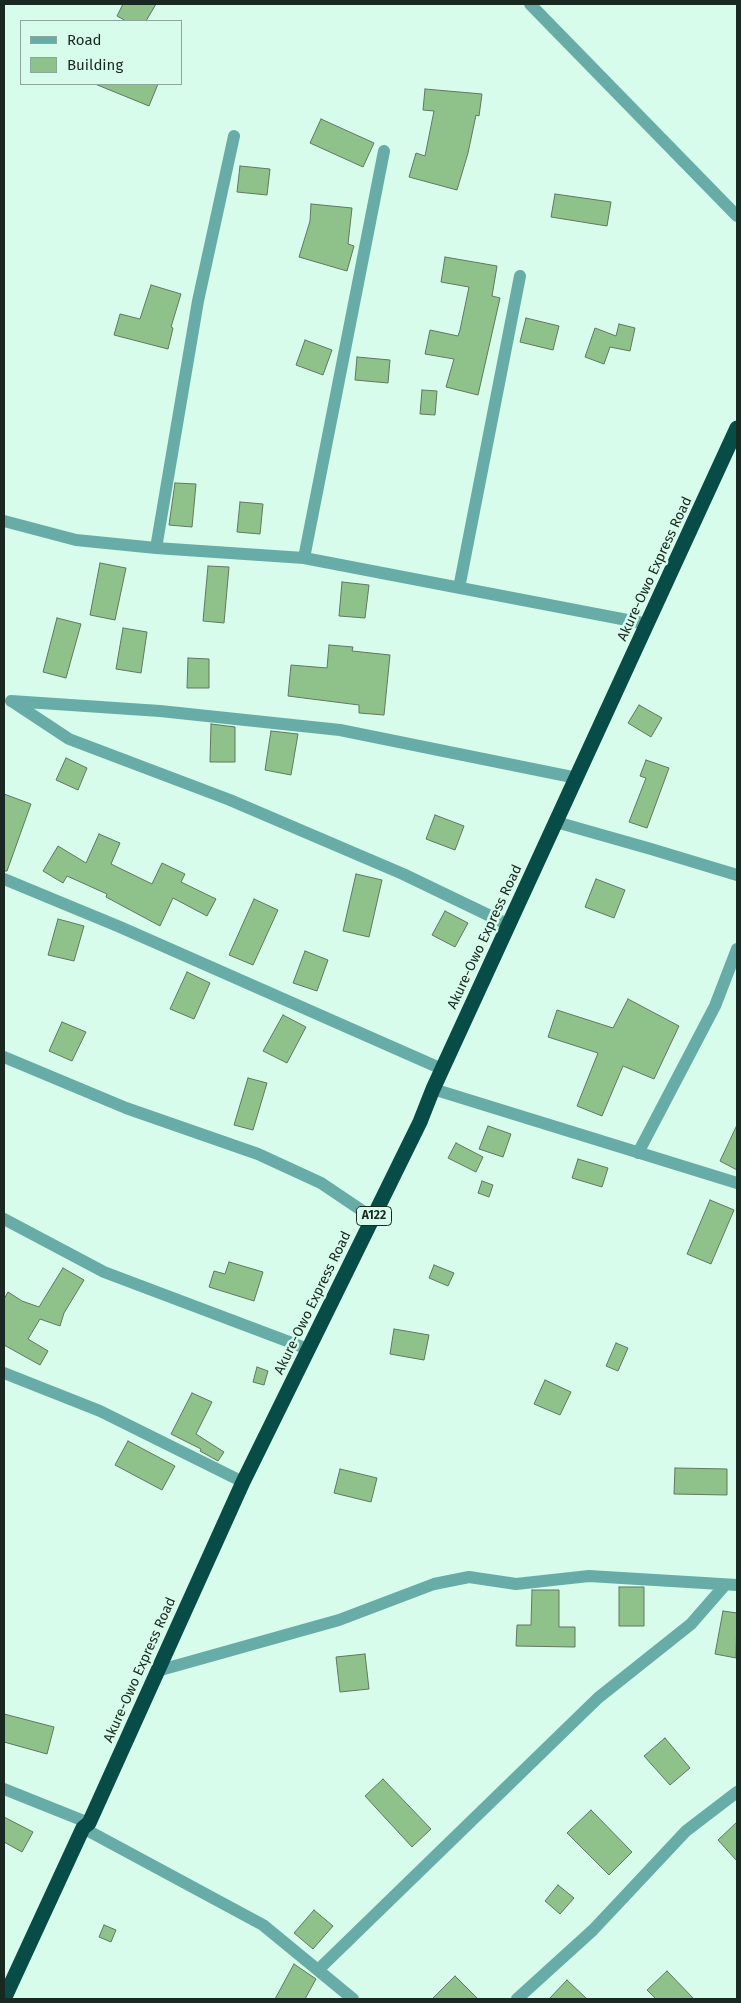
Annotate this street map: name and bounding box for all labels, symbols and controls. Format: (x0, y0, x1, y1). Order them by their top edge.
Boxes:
legend (20, 20, 182, 85)
text: Road (67, 31, 102, 49)
text: Building (67, 56, 123, 74)
street label: Akure-Owo Express Road (614, 494, 696, 644)
street label: Akure-Owo Express Road (444, 862, 526, 1012)
road number: A122 (356, 1206, 392, 1226)
street label: Akure-Owo Express Road (271, 1229, 355, 1377)
street label: Akure-Owo Express Road (100, 1595, 180, 1745)

